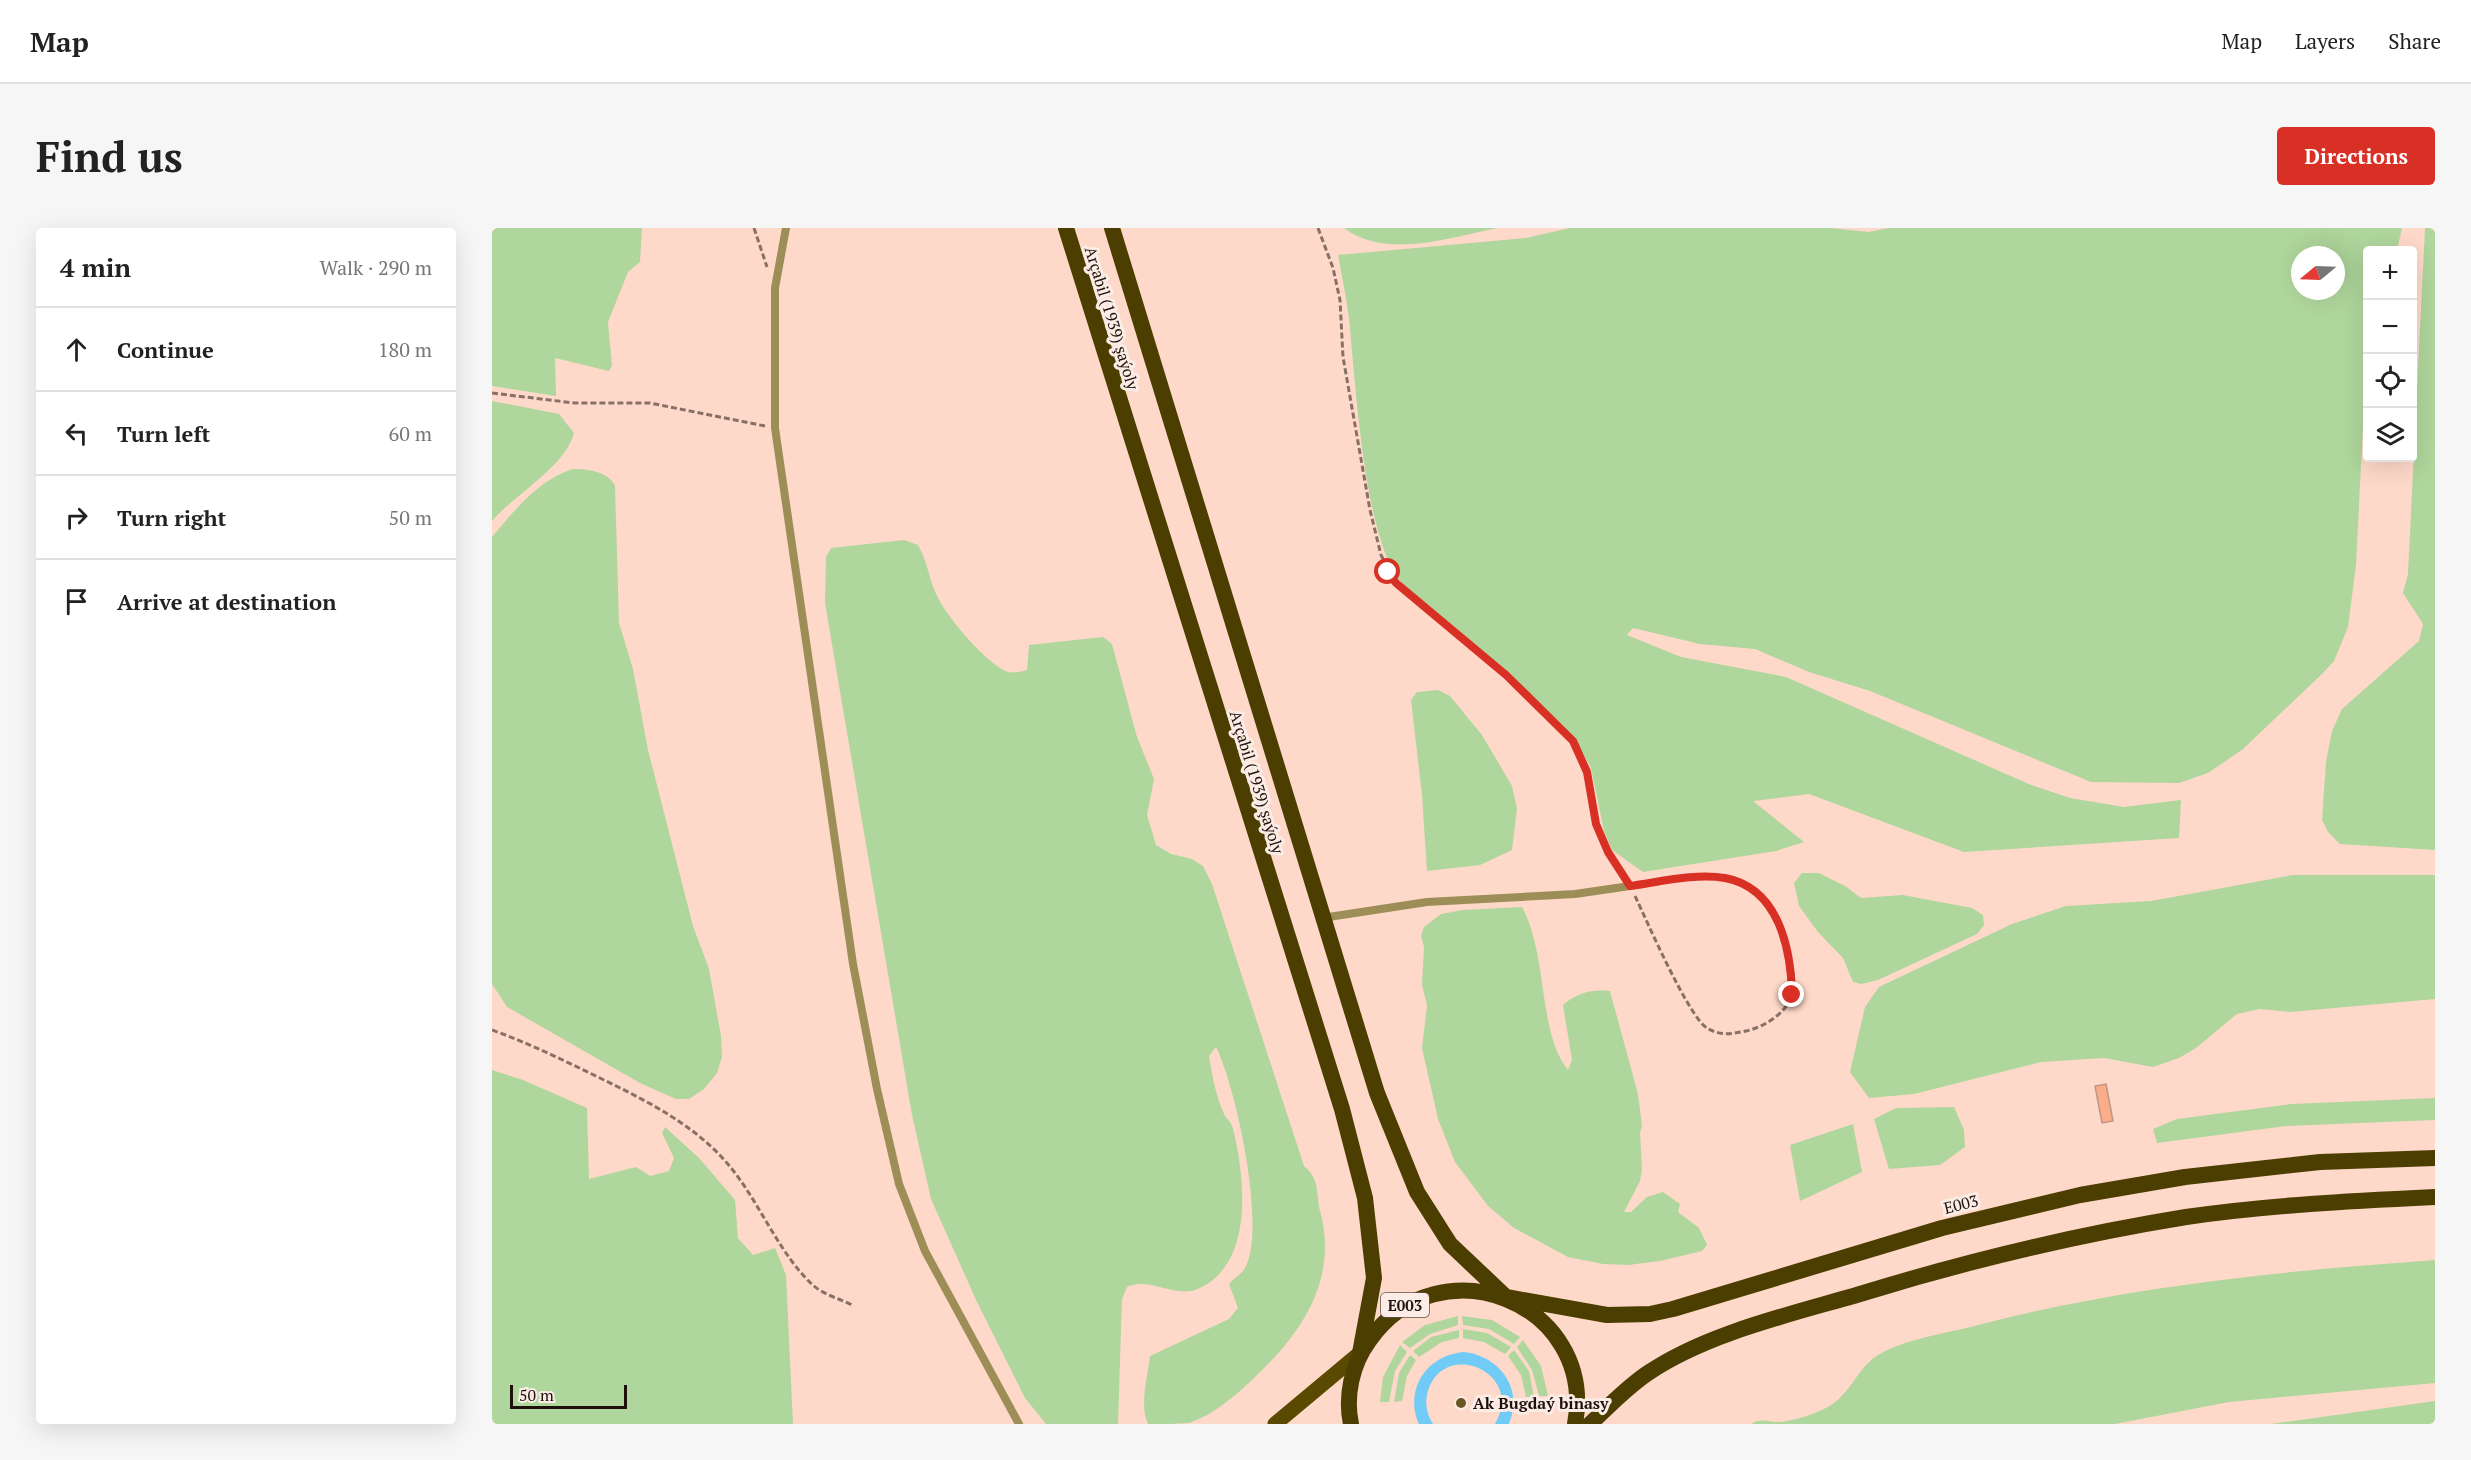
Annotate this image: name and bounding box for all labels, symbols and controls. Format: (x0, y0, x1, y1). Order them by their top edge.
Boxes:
text: Map (30, 23, 89, 60)
text: Map (2221, 27, 2262, 55)
text: Layers (2295, 27, 2355, 55)
text: Share (2388, 27, 2441, 55)
button: Directions (2277, 127, 2435, 185)
text: Find us (36, 128, 183, 184)
street label: Arçabil (1939) şaýoly (1080, 244, 1145, 393)
north arrow (2291, 246, 2345, 300)
map controls (2363, 246, 2417, 462)
button: + (2363, 246, 2417, 300)
text: 4 min (60, 250, 131, 284)
text: Walk · 290 m (320, 254, 432, 281)
button: − (2363, 300, 2417, 354)
icon: ahead (60, 333, 93, 366)
text: Continue (117, 335, 214, 364)
text: 180 m (378, 336, 432, 363)
button: locate (2363, 354, 2417, 408)
button: layers (2363, 408, 2417, 462)
icon: left (60, 417, 93, 450)
text: Turn left (117, 419, 210, 448)
text: 60 m (389, 420, 432, 447)
icon: right (60, 501, 93, 534)
text: Turn right (117, 503, 226, 532)
text: 50 m (389, 504, 432, 531)
route start (1374, 558, 1400, 584)
icon: arrive (60, 585, 93, 618)
text: Arrive at destination (117, 587, 336, 616)
street label: Arçabil (1939) şaýoly (1225, 708, 1290, 857)
route end (1778, 981, 1804, 1007)
street label: E003 (1941, 1189, 1981, 1219)
road number: E003 (1381, 1293, 1429, 1317)
scale bar (510, 1382, 627, 1410)
text: 50 m (519, 1384, 554, 1406)
place label: Ak Bugdaý binasy (1473, 1392, 1609, 1414)
marker: Ak Bugdaý binasy (1454, 1396, 1468, 1410)

